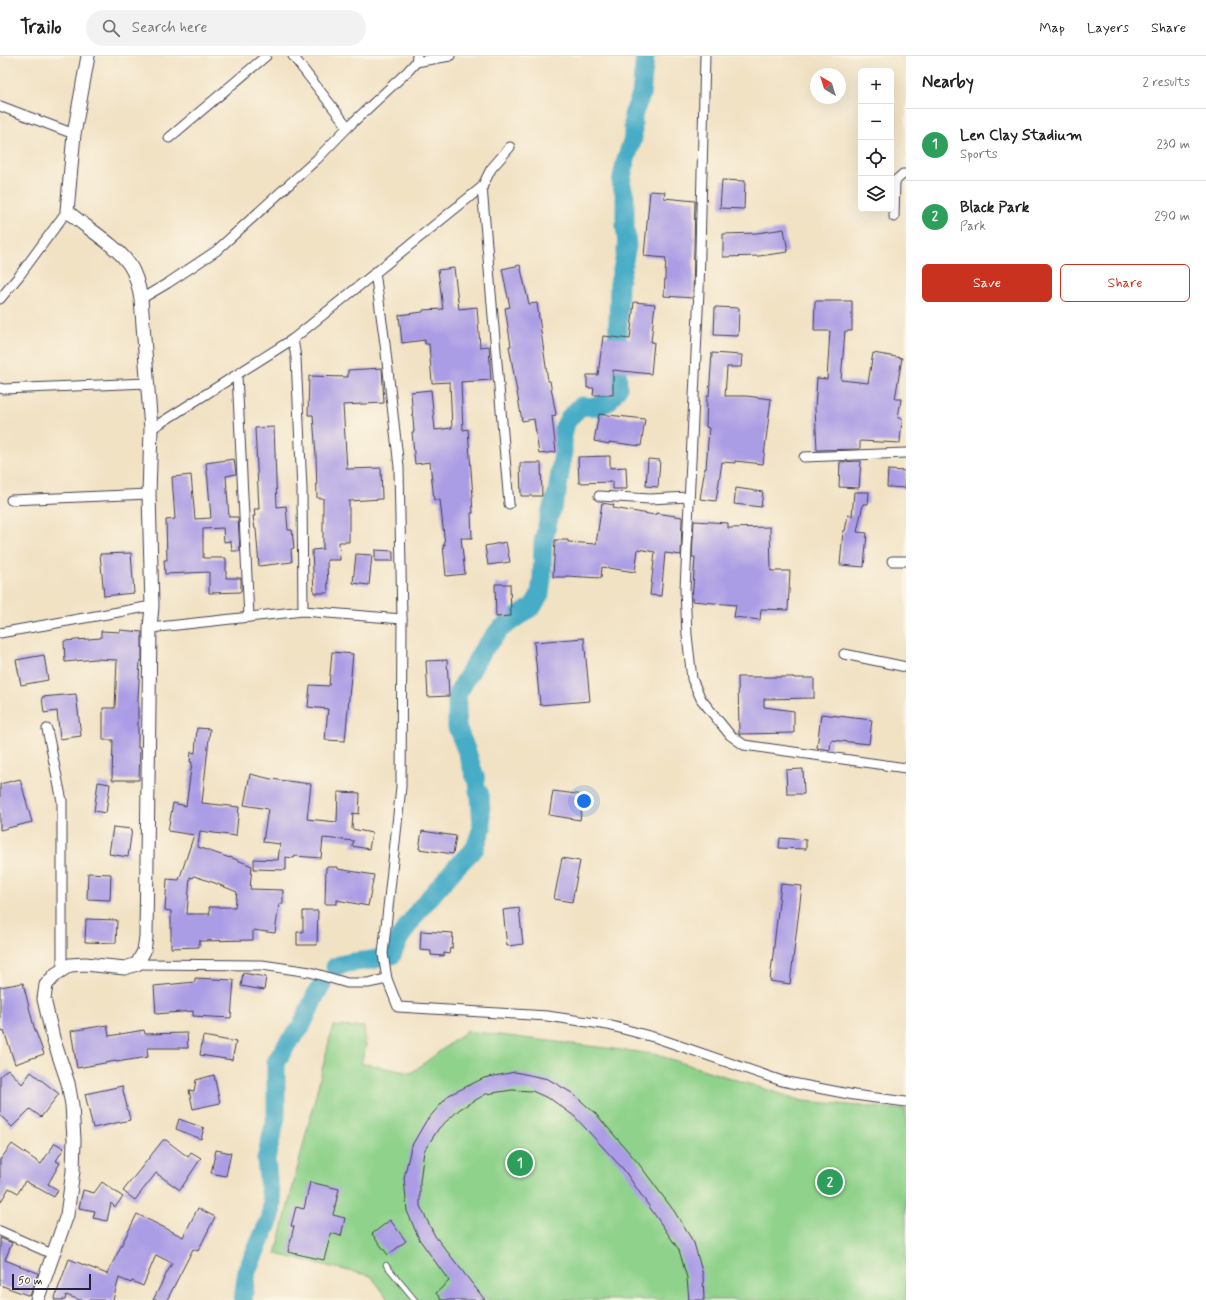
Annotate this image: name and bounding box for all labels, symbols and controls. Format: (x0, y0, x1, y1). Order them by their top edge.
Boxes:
search box (86, 10, 366, 46)
text: Trailo (20, 15, 62, 40)
icon: search (100, 17, 122, 39)
text: Search here (132, 18, 207, 38)
text: Map (1039, 19, 1065, 37)
text: Layers (1087, 19, 1129, 37)
text: Share (1151, 19, 1186, 37)
north arrow (810, 68, 846, 104)
map controls (858, 68, 894, 212)
button: + (858, 68, 894, 104)
text: Nearby (922, 71, 974, 93)
text: 2 results (1143, 74, 1190, 91)
button: − (858, 104, 894, 140)
text: Len Clay Stadium (960, 126, 1082, 146)
text: 1 (932, 136, 938, 153)
text: 230 m (1156, 136, 1190, 153)
button: locate (858, 140, 894, 176)
text: Sports (960, 146, 998, 163)
button: layers (858, 176, 894, 212)
text: Black Park (960, 198, 1029, 218)
text: 2 (932, 208, 938, 225)
text: 290 m (1154, 208, 1190, 225)
text: Park (960, 218, 986, 235)
button: Save (922, 264, 1052, 302)
button: Share (1060, 264, 1190, 302)
your location (574, 791, 594, 811)
pin: 1 (507, 1148, 533, 1178)
pin: 2 (817, 1167, 843, 1197)
scale bar (12, 1272, 91, 1291)
text: 50 m (18, 1274, 43, 1288)

